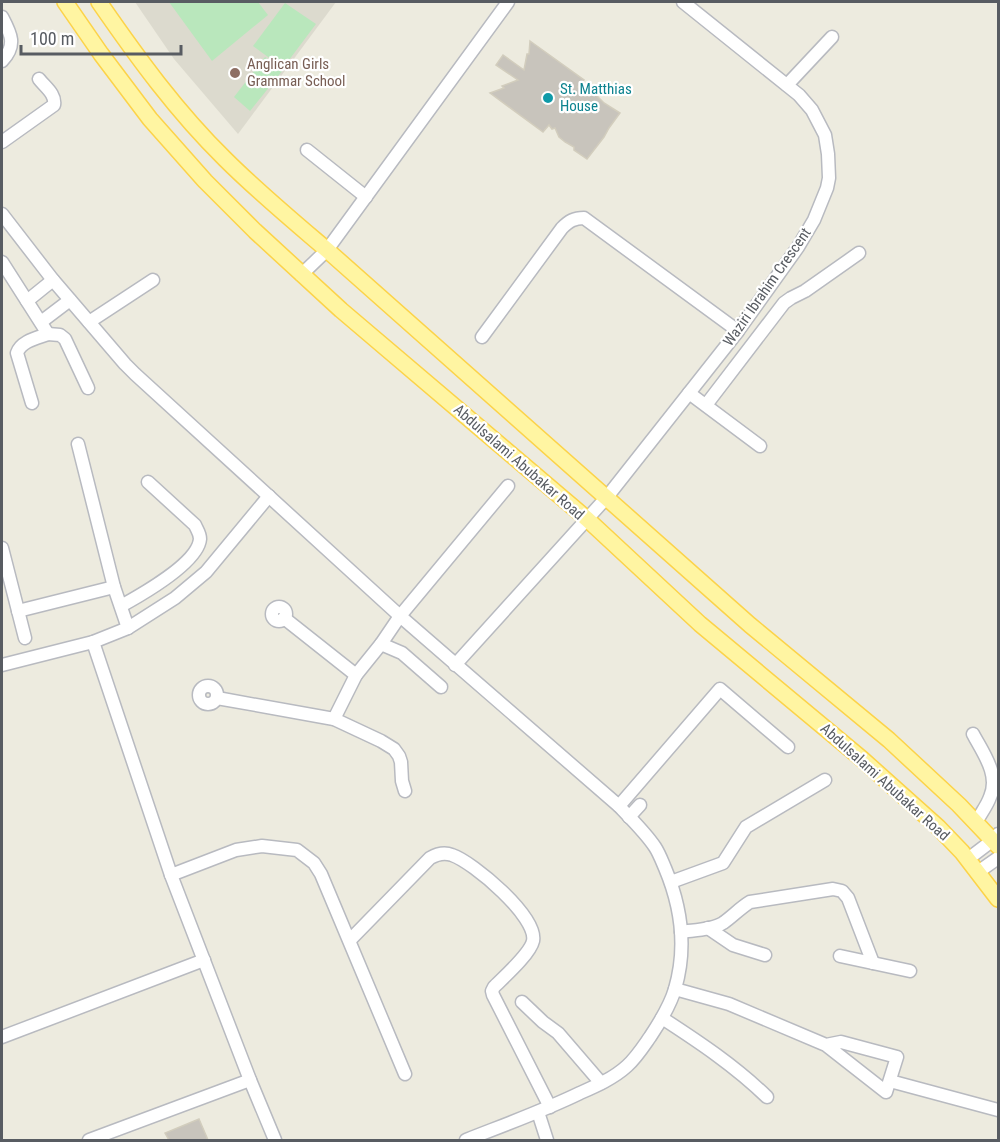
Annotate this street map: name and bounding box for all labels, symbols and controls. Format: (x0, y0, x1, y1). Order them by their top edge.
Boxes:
scale bar (21, 18, 182, 56)
text: 100 m (30, 28, 74, 49)
place label: Anglican Girls Grammar School (247, 55, 346, 90)
marker: Anglican Girls Grammar School (228, 66, 242, 80)
place label: St. Matthias House (560, 80, 632, 115)
marker: St. Matthias House (541, 91, 555, 105)
street label: Waziri Ibrahim Crescent (719, 224, 815, 350)
street label: Abdulsalami Abubakar Road (450, 400, 588, 524)
street label: Abdulsalami Abubakar Road (817, 719, 953, 845)

